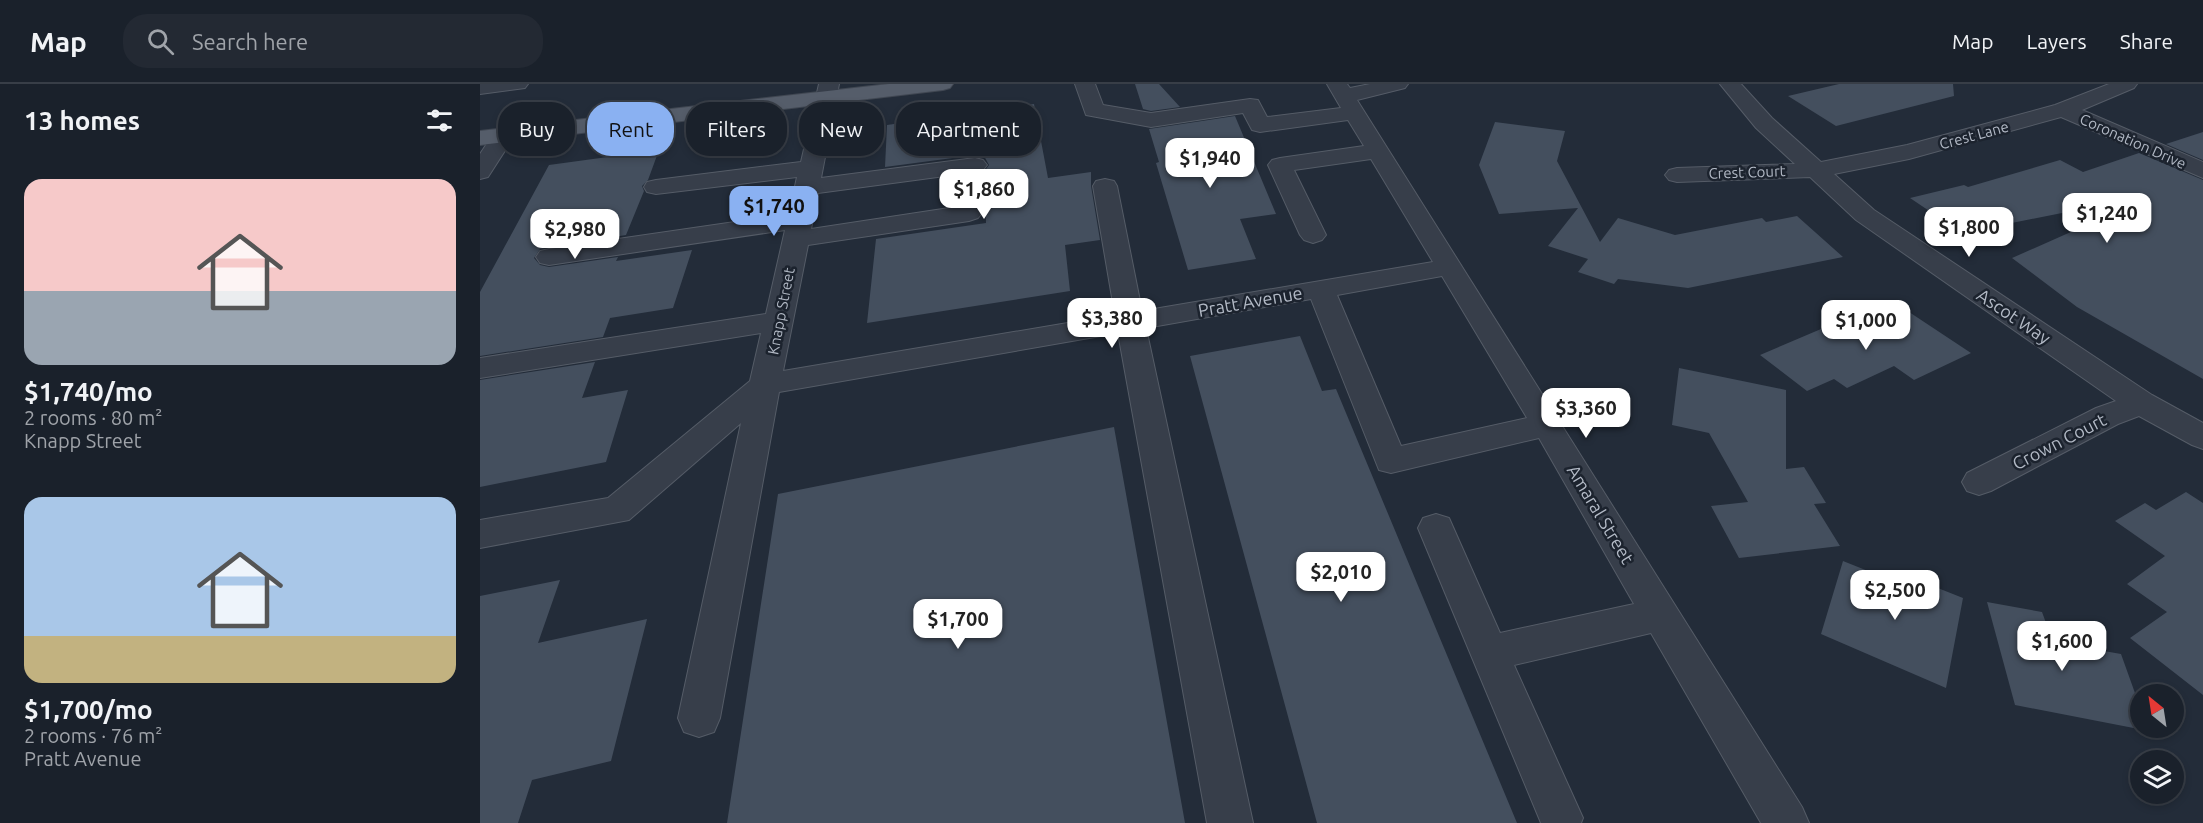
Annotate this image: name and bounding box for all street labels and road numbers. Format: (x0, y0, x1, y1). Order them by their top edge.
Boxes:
street label: Coronation Drive (2077, 110, 2189, 172)
street label: Crest Lane (1937, 118, 2011, 152)
street label: Crest Court (1708, 162, 1786, 182)
street label: Knapp Street (764, 266, 798, 356)
street label: Pratt Avenue (1196, 282, 1304, 320)
street label: Ascot Way (1974, 284, 2055, 348)
street label: Crown Court (2009, 409, 2109, 473)
street label: Amaral Street (1564, 461, 1638, 567)

